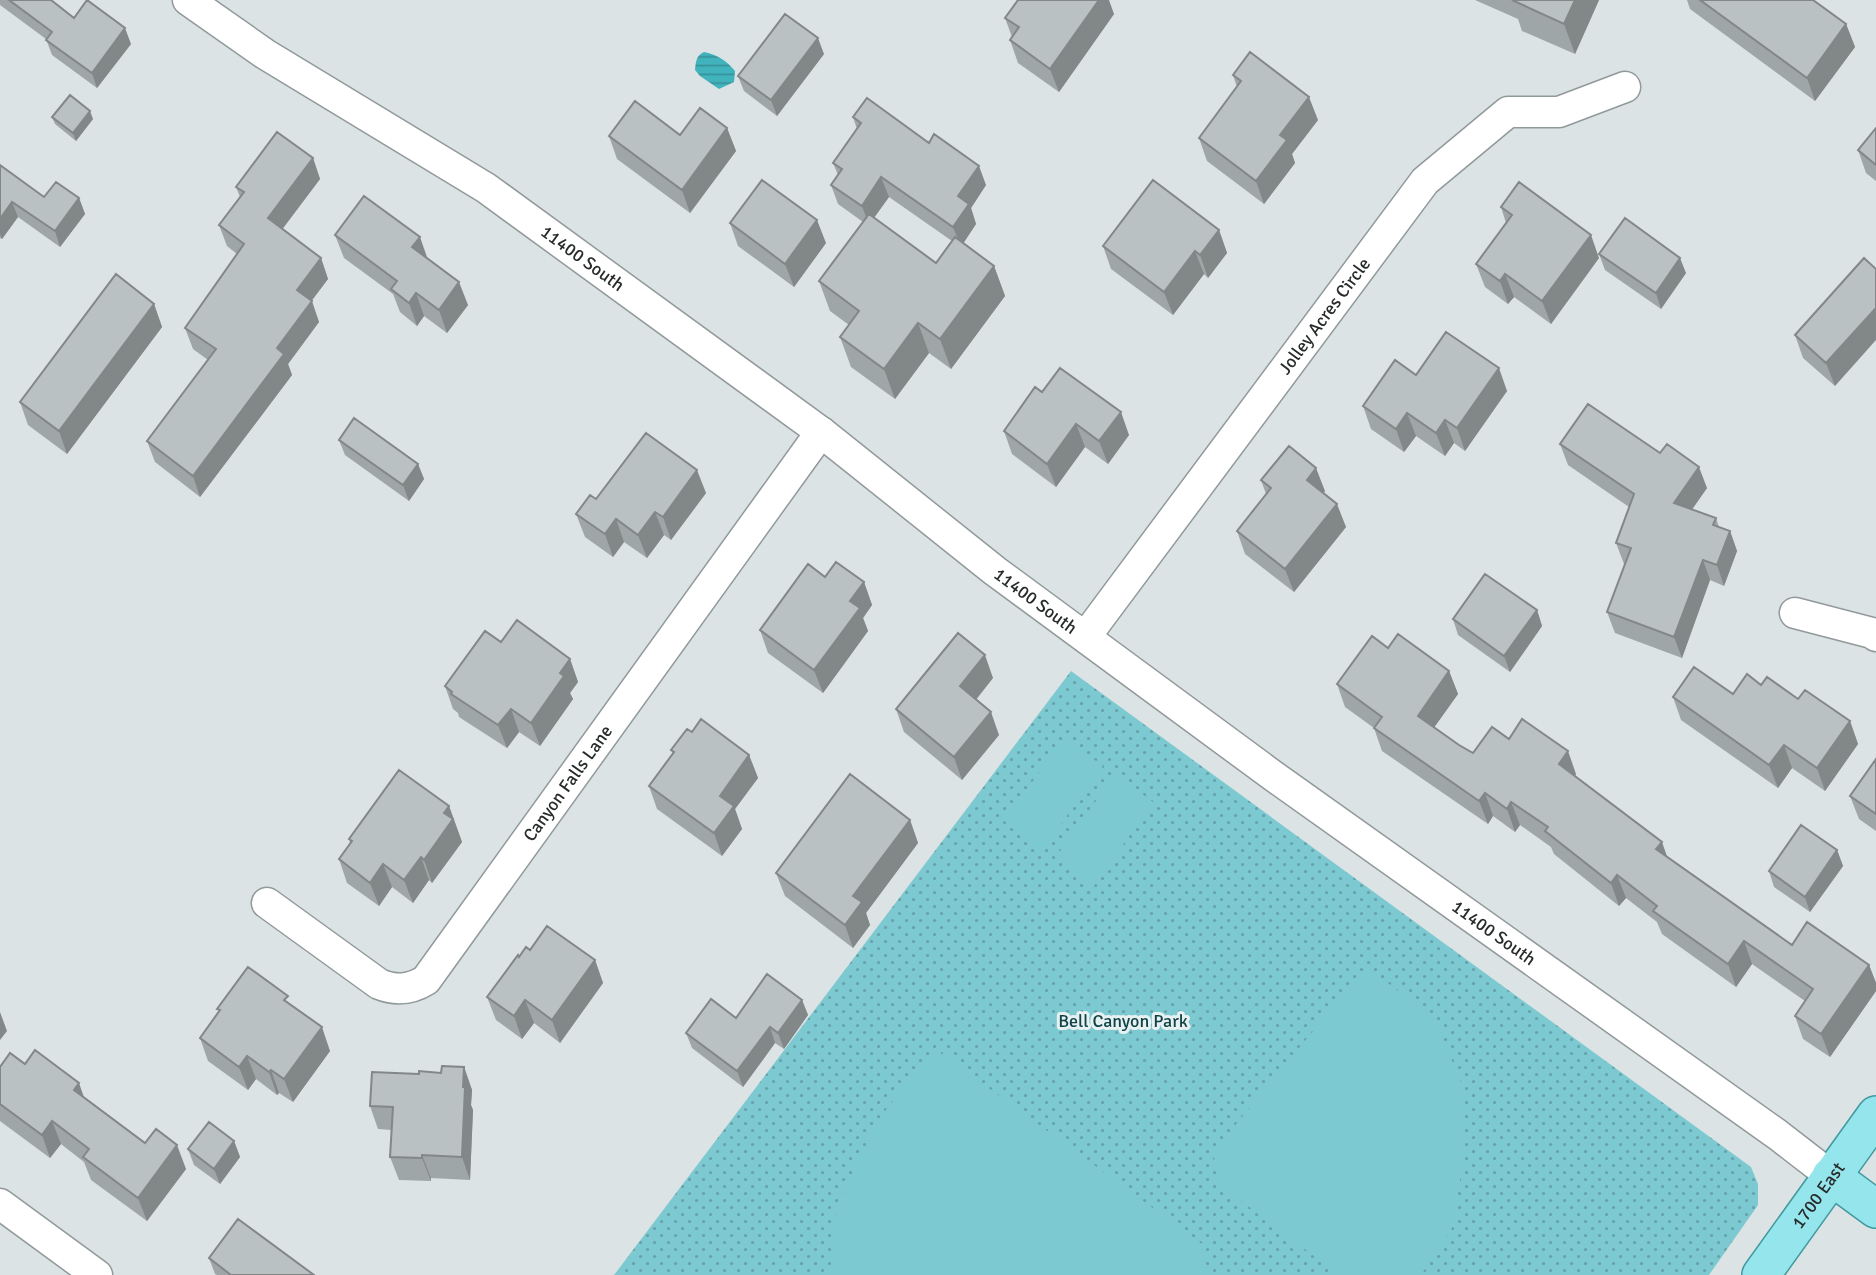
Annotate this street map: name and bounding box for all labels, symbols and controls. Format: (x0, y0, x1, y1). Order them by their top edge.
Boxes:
street label: 11400 South (537, 221, 629, 296)
street label: Jolley Acres Circle (1274, 253, 1375, 379)
street label: 11400 South (990, 563, 1082, 639)
street label: Canyon Falls Lane (518, 721, 617, 846)
street label: 11400 South (1448, 896, 1540, 970)
park label: Bell Canyon Park (1058, 1010, 1188, 1032)
street label: 1700 East (1787, 1158, 1849, 1233)

